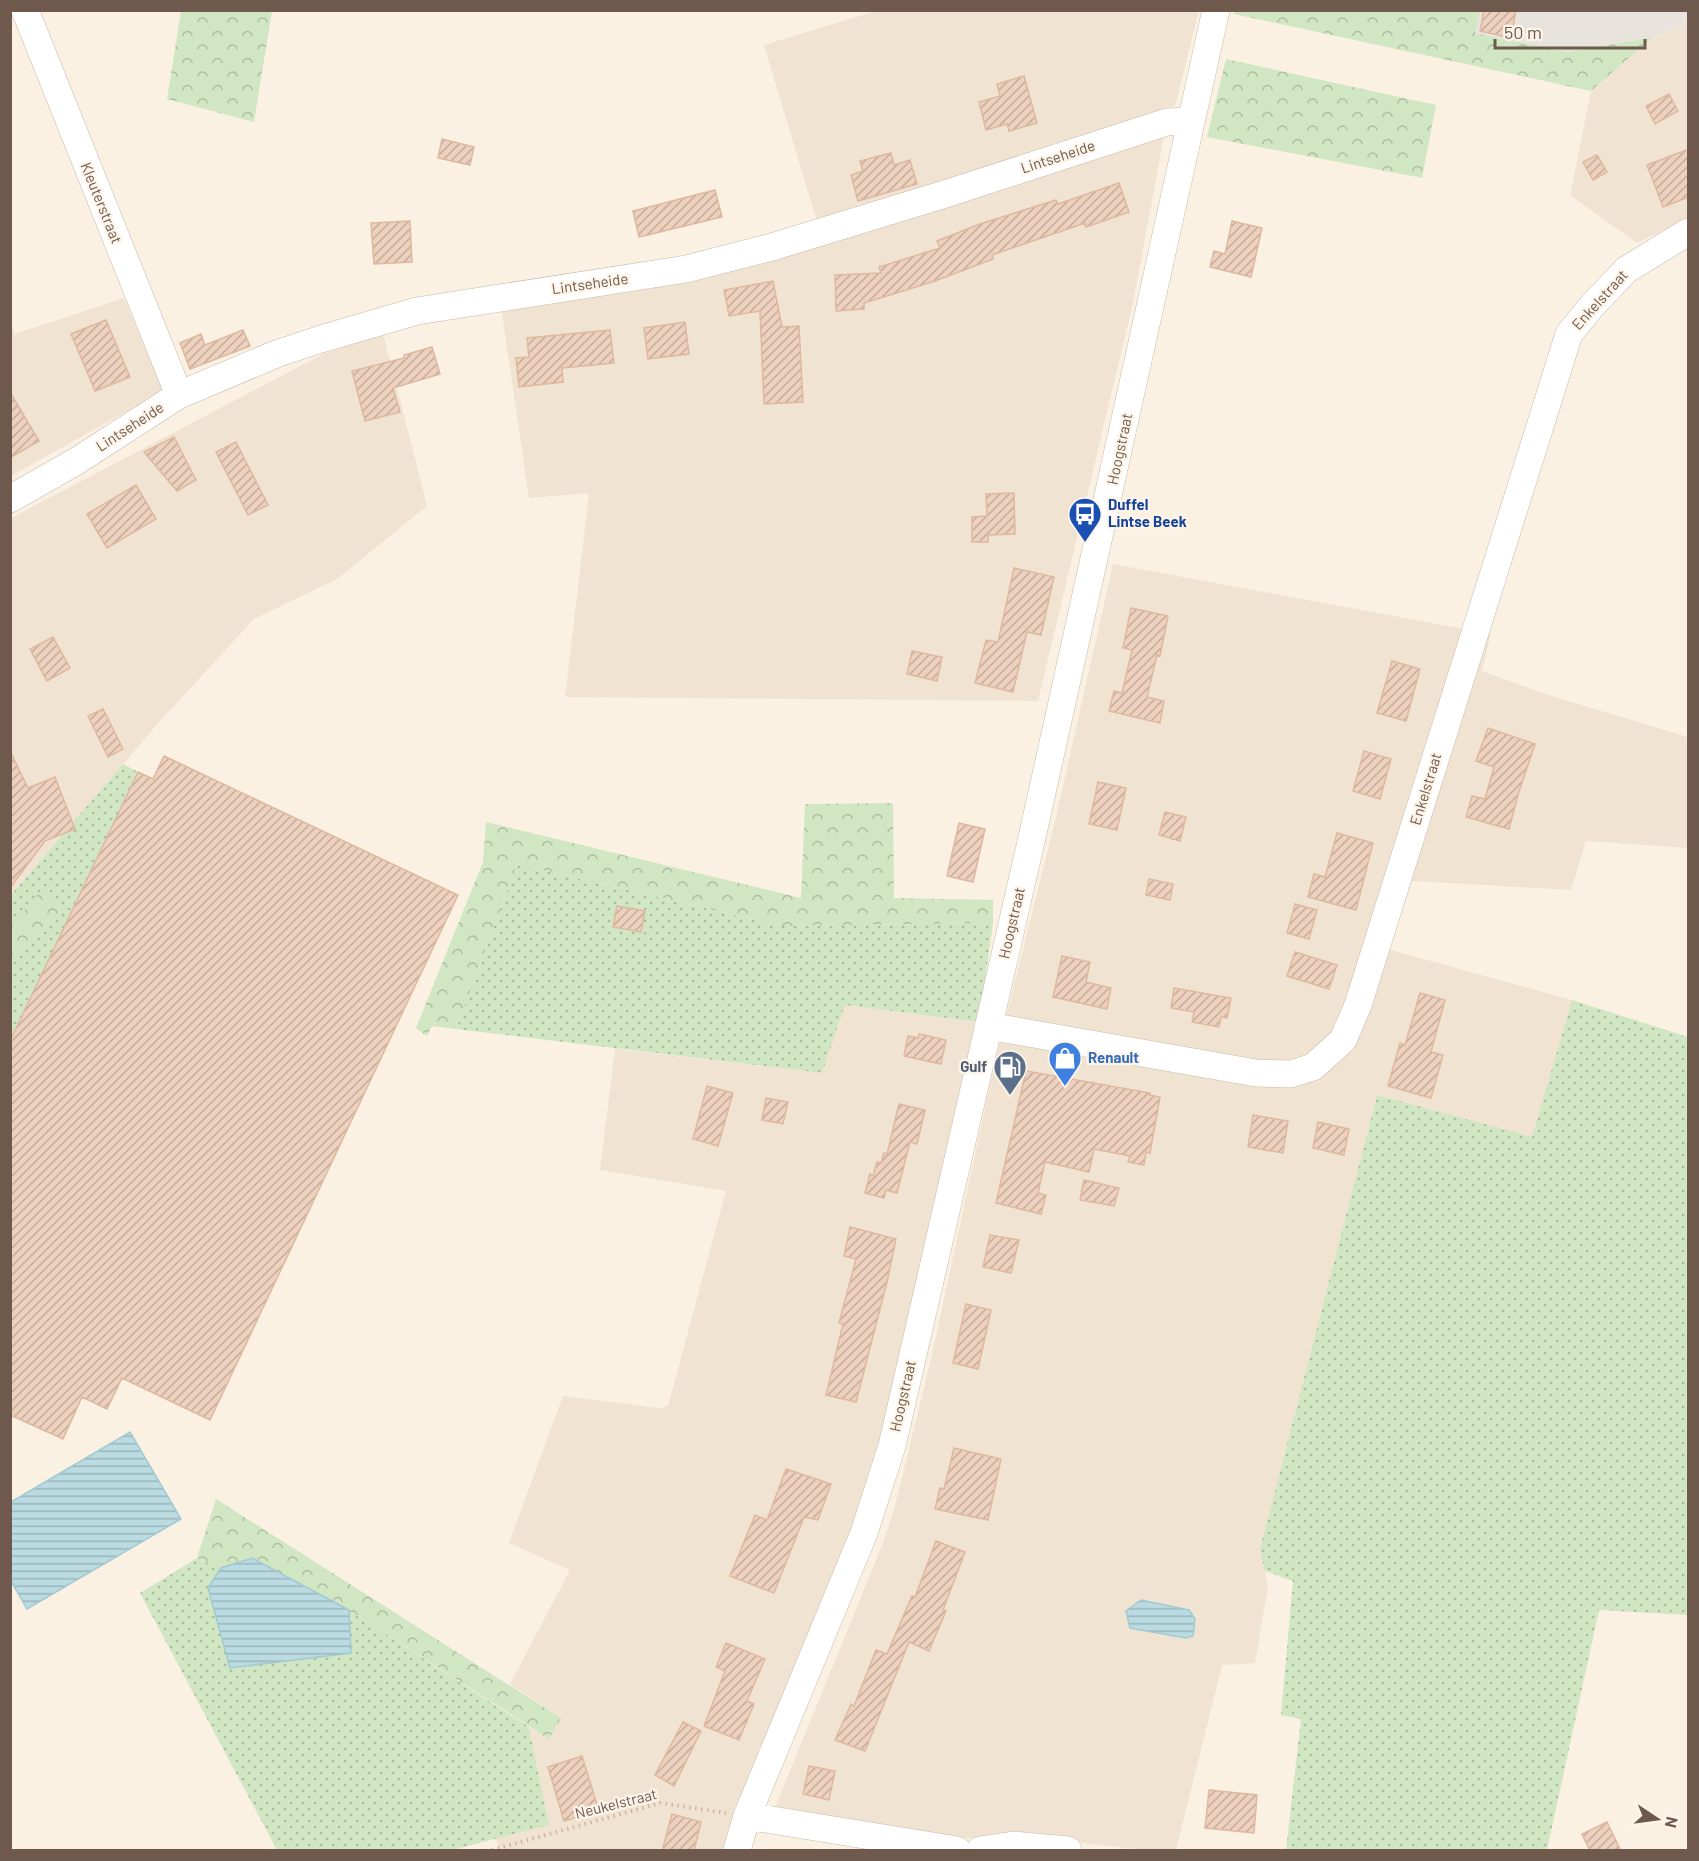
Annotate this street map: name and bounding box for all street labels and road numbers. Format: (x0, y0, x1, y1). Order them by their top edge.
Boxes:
street label: Lintseheide (1018, 136, 1097, 177)
street label: Kleuterstraat (77, 159, 126, 246)
street label: Enkelstraat (1568, 266, 1631, 333)
street label: Lintseheide (550, 269, 629, 297)
street label: Lintseheide (92, 398, 167, 455)
street label: Hoogstraat (1103, 411, 1135, 486)
street label: Enkelstraat (1406, 750, 1445, 827)
street label: Hoogstraat (994, 885, 1028, 960)
street label: Hoogstraat (885, 1358, 919, 1433)
street label: Neukelstraat (573, 1784, 659, 1822)

